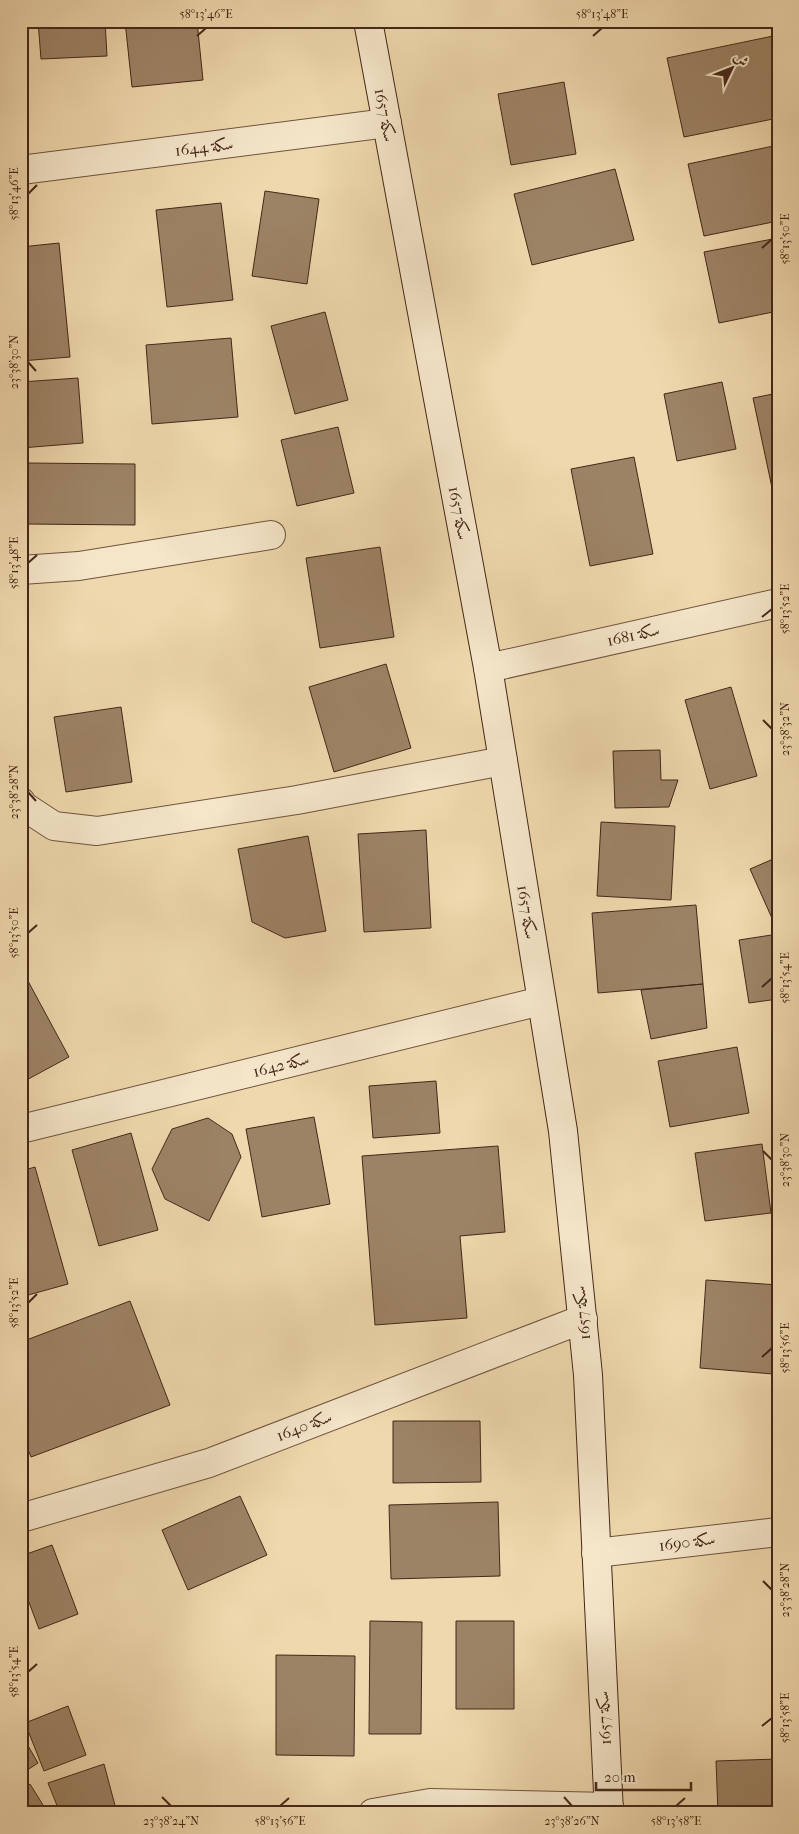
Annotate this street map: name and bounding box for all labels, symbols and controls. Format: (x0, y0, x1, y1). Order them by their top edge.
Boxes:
text: 58°13'46"E (180, 7, 232, 21)
text: 58°13'48"E (576, 7, 628, 21)
north arrow (706, 42, 756, 92)
text: ش (730, 49, 752, 70)
street label: سكة 1657 (370, 87, 400, 143)
street label: سكة 1644 (174, 134, 234, 160)
text: 58°13'46"E (7, 168, 21, 220)
text: 58°13'50"E (778, 213, 792, 265)
text: 23°38'30"N (7, 335, 21, 389)
street label: سكة 1657 (444, 485, 474, 541)
text: 58°13'48"E (7, 537, 21, 589)
text: 58°13'52"E (778, 584, 792, 634)
street label: سكة 1681 (605, 620, 661, 650)
text: 23°38'32"N (778, 702, 792, 756)
text: 23°38'28"N (7, 765, 21, 819)
street label: سكة 1657 (513, 884, 541, 940)
text: 58°13'50"E (7, 907, 21, 959)
text: 58°13'54"E (778, 952, 792, 1004)
street label: سكة 1642 (251, 1049, 311, 1081)
text: 23°38'30"N (778, 1133, 792, 1187)
text: 58°13'52"E (7, 1278, 21, 1328)
street label: سكة 1657 (570, 1285, 594, 1341)
text: 58°13'56"E (778, 1322, 792, 1374)
street label: سكة 1640 (274, 1407, 334, 1445)
street label: سكة 1690 (658, 1529, 716, 1555)
text: 23°38'28"N (778, 1563, 792, 1617)
text: 58°13'54"E (7, 1646, 21, 1698)
street label: سكة 1657 (593, 1690, 615, 1746)
text: 58°13'58"E (778, 1693, 792, 1743)
scale bar (596, 1759, 692, 1791)
text: 20 m (604, 1768, 636, 1786)
text: 23°38'24"N (143, 1814, 199, 1828)
text: 58°13'56"E (254, 1814, 306, 1828)
text: 23°38'26"N (544, 1814, 600, 1828)
text: 58°13'58"E (651, 1814, 701, 1828)

